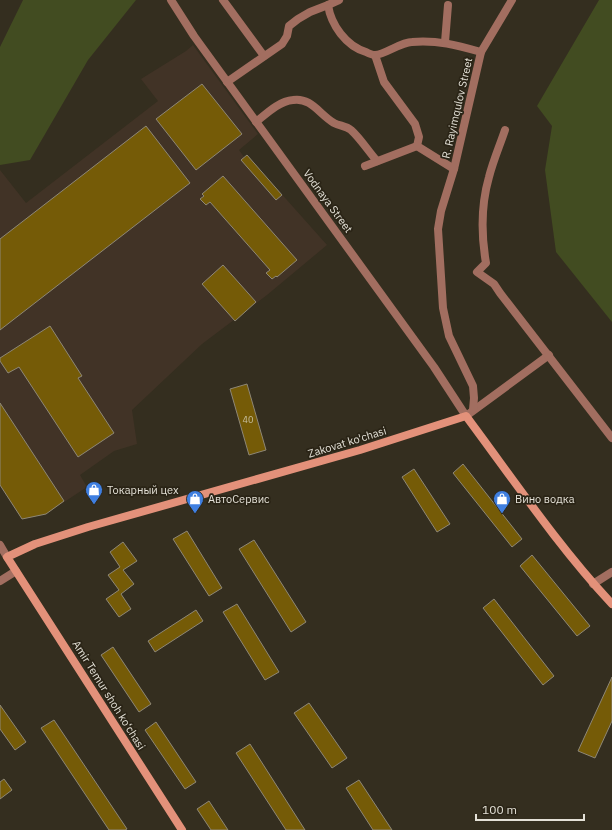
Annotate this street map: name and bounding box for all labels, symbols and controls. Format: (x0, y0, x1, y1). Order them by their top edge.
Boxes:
street label: R. Rayimqulov Street (439, 56, 475, 160)
street label: Vodnaya Street (300, 167, 356, 236)
house number: 40 (243, 414, 253, 425)
street label: Zakovat ko'chasi (306, 423, 388, 461)
shop icon: Токарный цех (84, 480, 104, 505)
place label: Токарный цех (107, 483, 179, 497)
shop icon: АвтоСервис (185, 489, 205, 514)
shop icon: Вино водка (492, 489, 512, 514)
place label: АвтоСервис (208, 492, 270, 506)
place label: Вино водка (515, 492, 575, 506)
street label: Amir Temur shoh ko‘chasi (70, 638, 148, 752)
scale bar (476, 796, 584, 822)
text: 100 m (482, 802, 517, 817)

